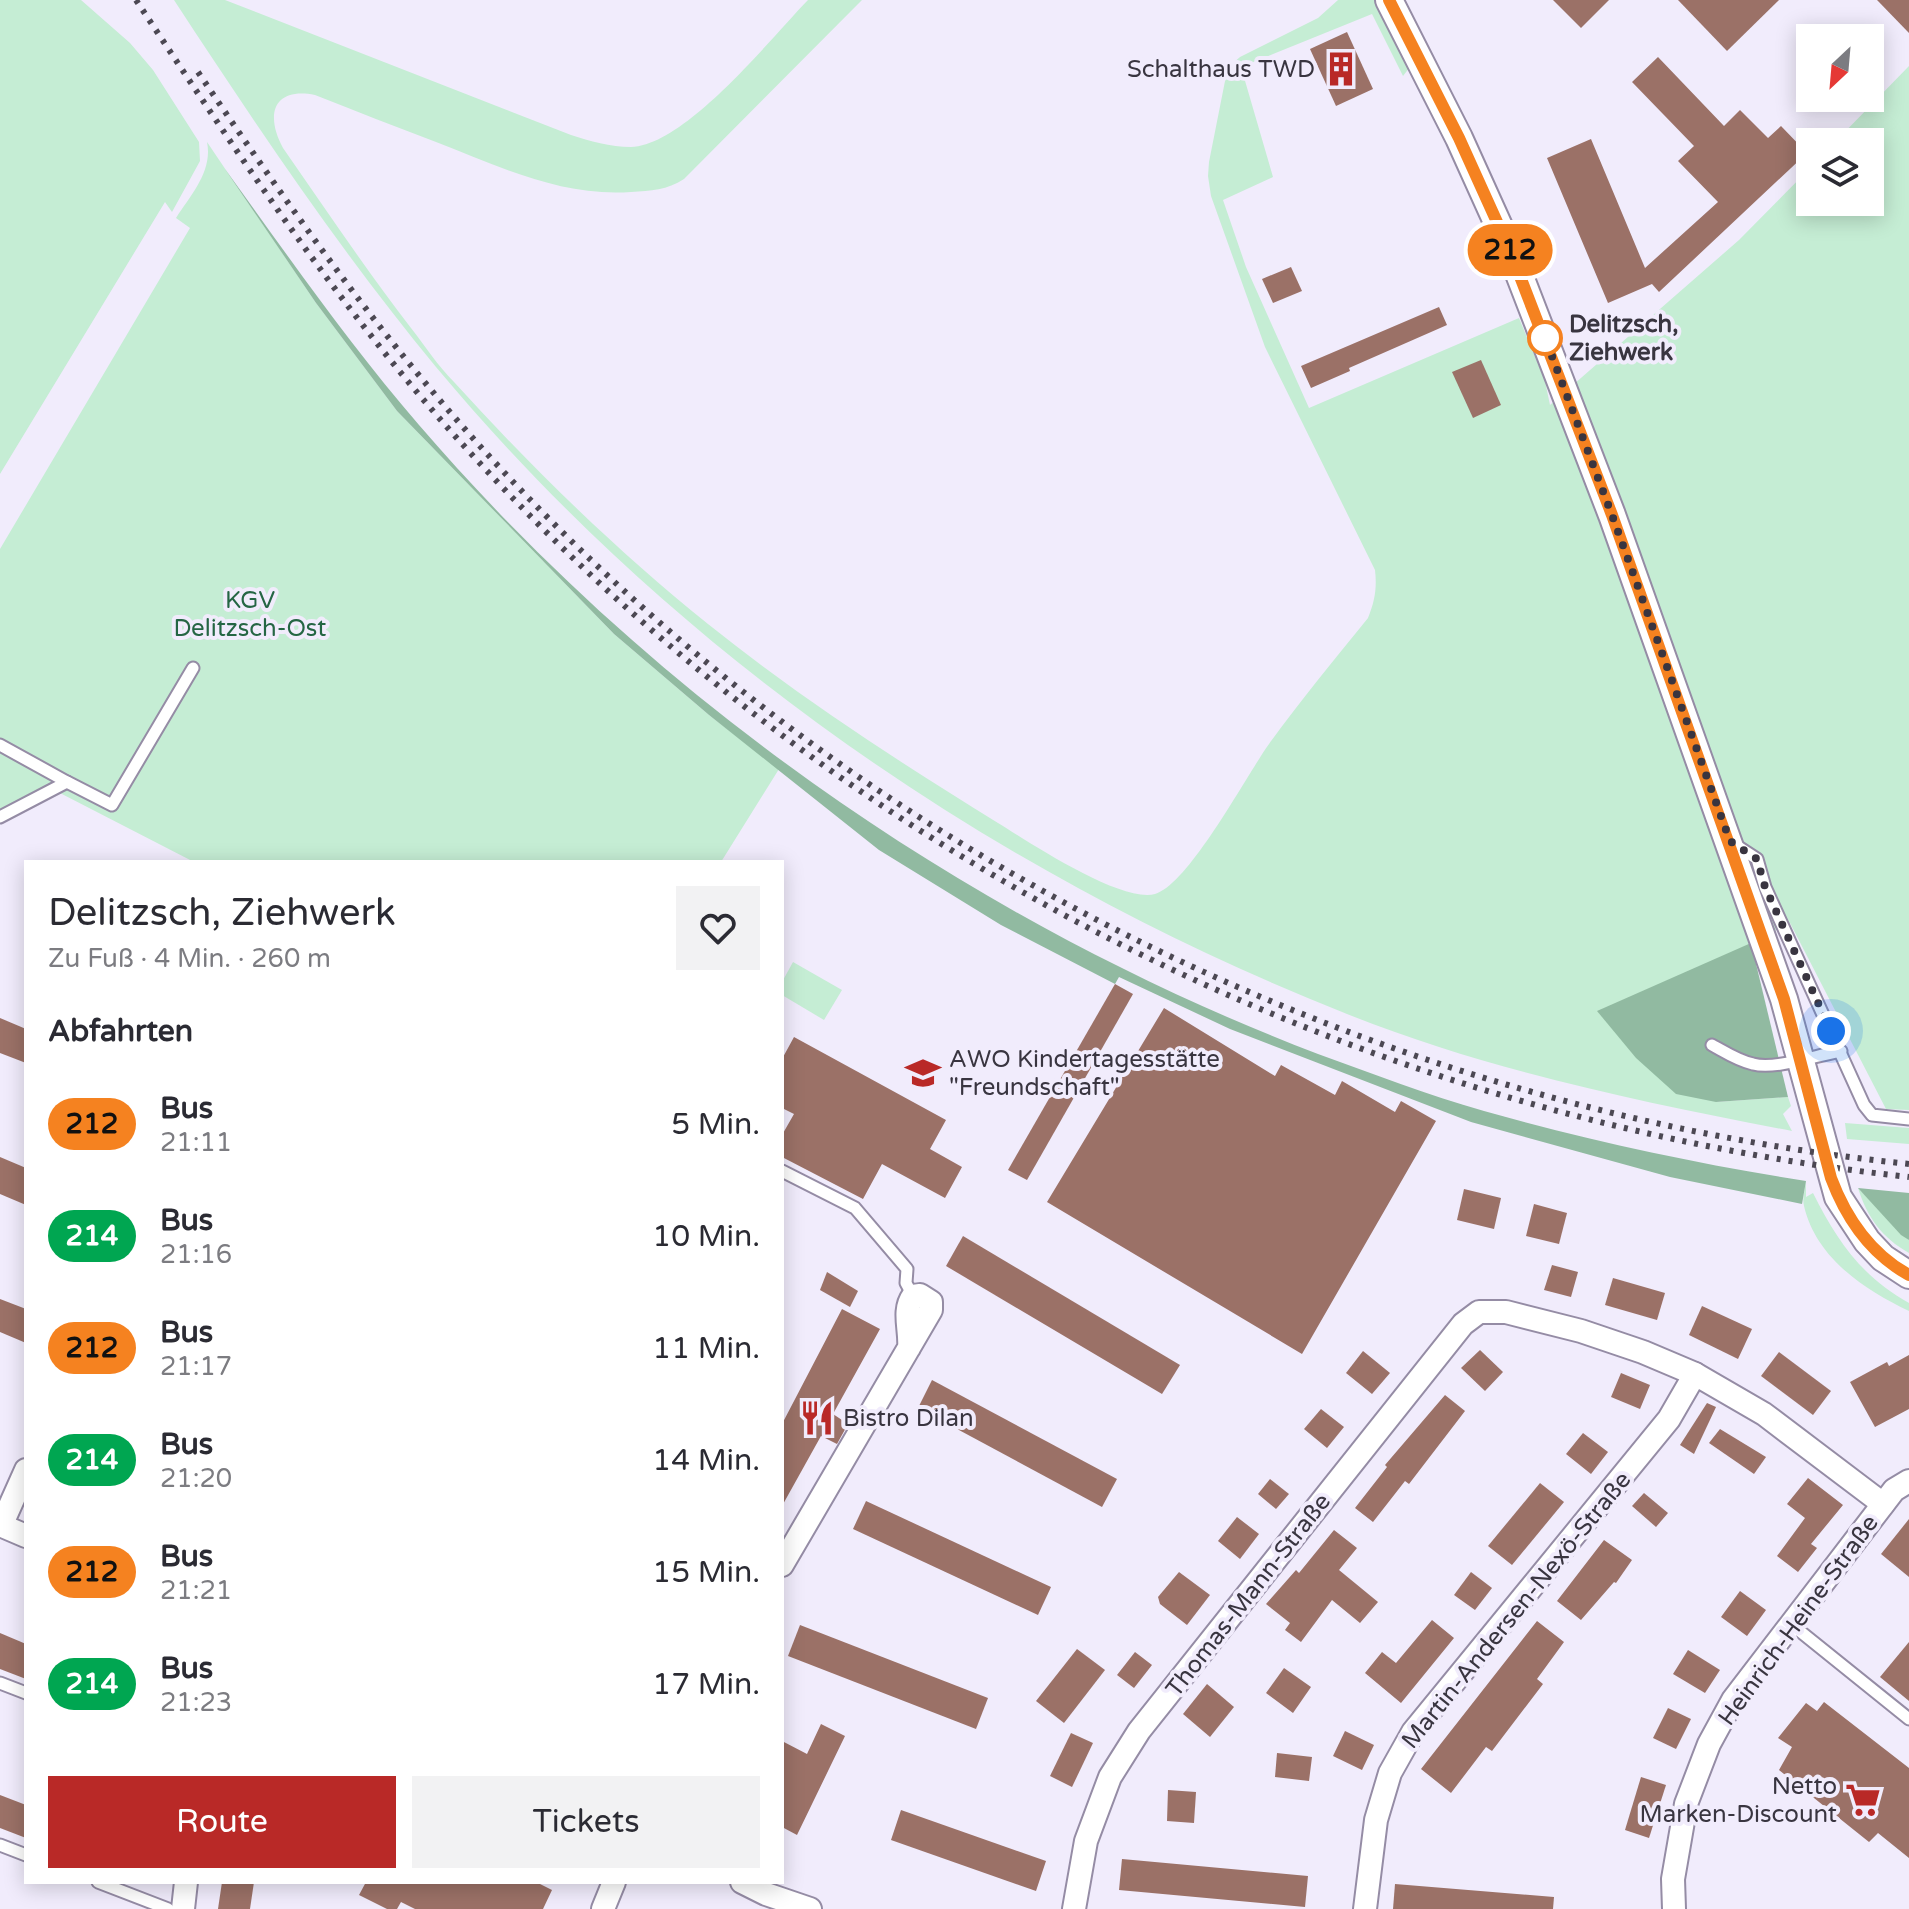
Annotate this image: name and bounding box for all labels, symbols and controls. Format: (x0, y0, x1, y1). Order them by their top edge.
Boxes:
north arrow (1796, 24, 1884, 112)
map controls (1796, 24, 1884, 216)
building icon: Schalthaus TWD (1322, 50, 1360, 88)
place label: Schalthaus TWD (1127, 55, 1315, 84)
button: layers (1796, 128, 1884, 216)
line badge: 212 (1464, 224, 1556, 276)
text: 212 (1484, 233, 1536, 267)
place label: Delitzsch, Ziehwerk (1569, 310, 1678, 367)
marker: Delitzsch, Ziehwerk (1528, 321, 1562, 355)
park label: KGV Delitzsch-Ost (174, 586, 326, 643)
button: heart (676, 886, 760, 970)
text: Delitzsch, Ziehwerk (48, 890, 396, 936)
text: Zu Fuß · 4 Min. · 260 m (48, 943, 331, 974)
your location (1811, 1011, 1851, 1051)
text: Abfahrten (48, 1013, 193, 1050)
place label: AWO Kindertagesstätte "Freundschaft" (949, 1045, 1220, 1102)
school or university icon: AWO Kindertagesstätte "Freundschaft" (904, 1054, 942, 1092)
text: Bus (160, 1090, 213, 1127)
text: 5 Min. (671, 1106, 760, 1143)
text: 212 (66, 1107, 118, 1141)
text: 21:11 (160, 1127, 232, 1158)
text: Bus (160, 1202, 213, 1239)
text: 10 Min. (652, 1218, 760, 1255)
text: 214 (66, 1219, 118, 1253)
text: 21:16 (160, 1239, 232, 1270)
text: Bus (160, 1314, 213, 1351)
text: 11 Min. (652, 1330, 760, 1367)
text: 212 (66, 1331, 118, 1365)
text: 21:17 (160, 1351, 232, 1382)
restaurant icon: Bistro Dilan (798, 1399, 836, 1437)
place label: Bistro Dilan (843, 1404, 974, 1433)
text: Bus (160, 1426, 213, 1463)
text: 14 Min. (652, 1442, 760, 1479)
text: 214 (66, 1443, 118, 1477)
text: 21:20 (160, 1463, 232, 1494)
street label: Martin-Andersen-Nexö-Straße (1396, 1466, 1637, 1755)
street label: Thomas-Mann-Straße (1160, 1488, 1337, 1703)
street label: Heinrich-Heine-Straße (1712, 1509, 1885, 1731)
text: Bus (160, 1538, 213, 1575)
text: 15 Min. (652, 1554, 760, 1591)
text: 212 (66, 1555, 118, 1589)
text: 21:21 (160, 1575, 232, 1606)
text: Bus (160, 1650, 213, 1687)
text: 17 Min. (652, 1666, 760, 1703)
text: 214 (66, 1667, 118, 1701)
text: 21:23 (160, 1687, 232, 1718)
place label: Netto Marken-Discount (1640, 1772, 1837, 1829)
button: Route (48, 1776, 396, 1868)
button: Tickets (412, 1776, 760, 1868)
supermarket icon: Netto Marken-Discount (1844, 1781, 1882, 1819)

